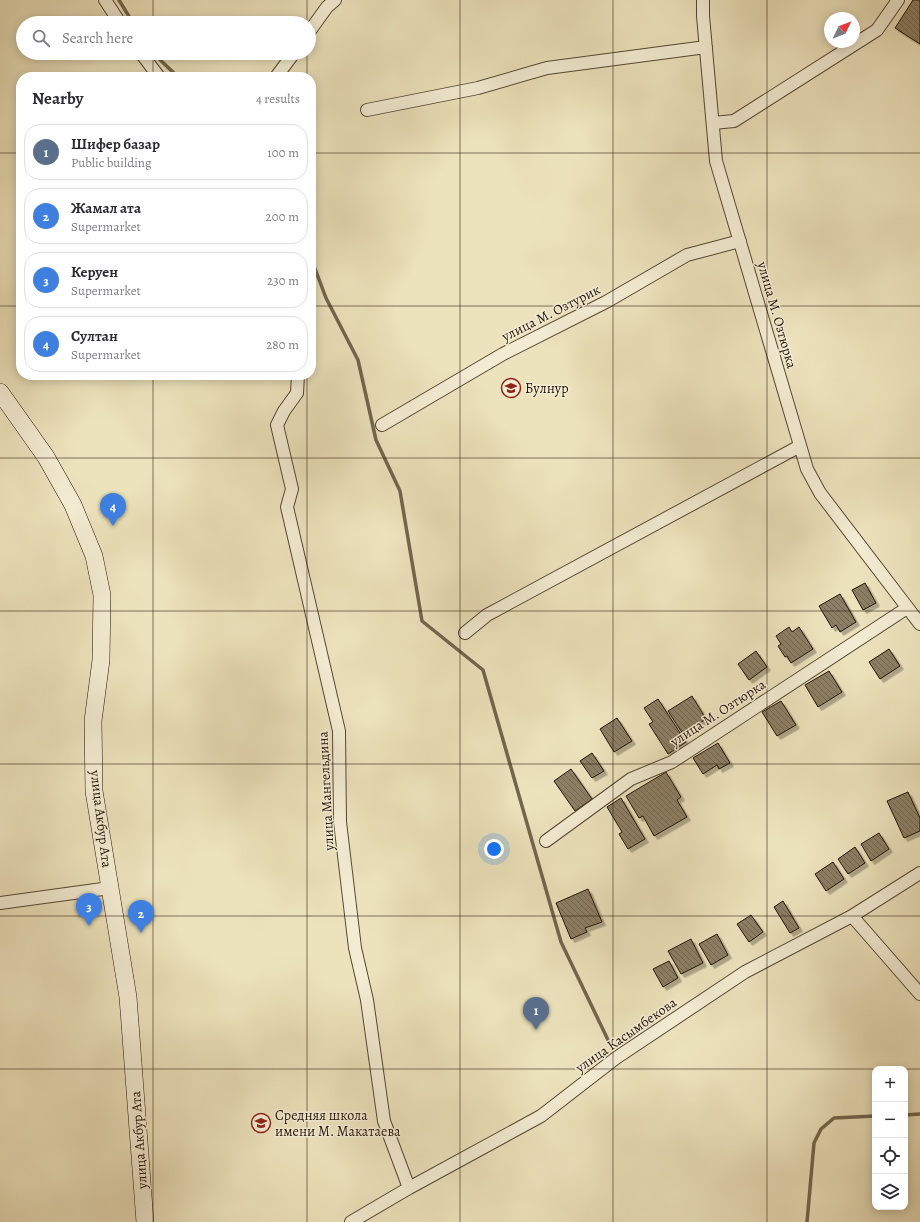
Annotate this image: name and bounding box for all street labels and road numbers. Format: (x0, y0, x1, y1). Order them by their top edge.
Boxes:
street label: улица М. Озтюрка (752, 258, 801, 371)
street label: улица М. Озтурик (498, 280, 604, 346)
street label: улица М. Озтюрка (666, 675, 770, 752)
street label: улица Мангельдина (313, 730, 339, 852)
street label: улица Акбур Ата (85, 768, 116, 869)
street label: улица Касымбекова (571, 993, 681, 1078)
street label: улица Акбур Ата (126, 1090, 152, 1191)

